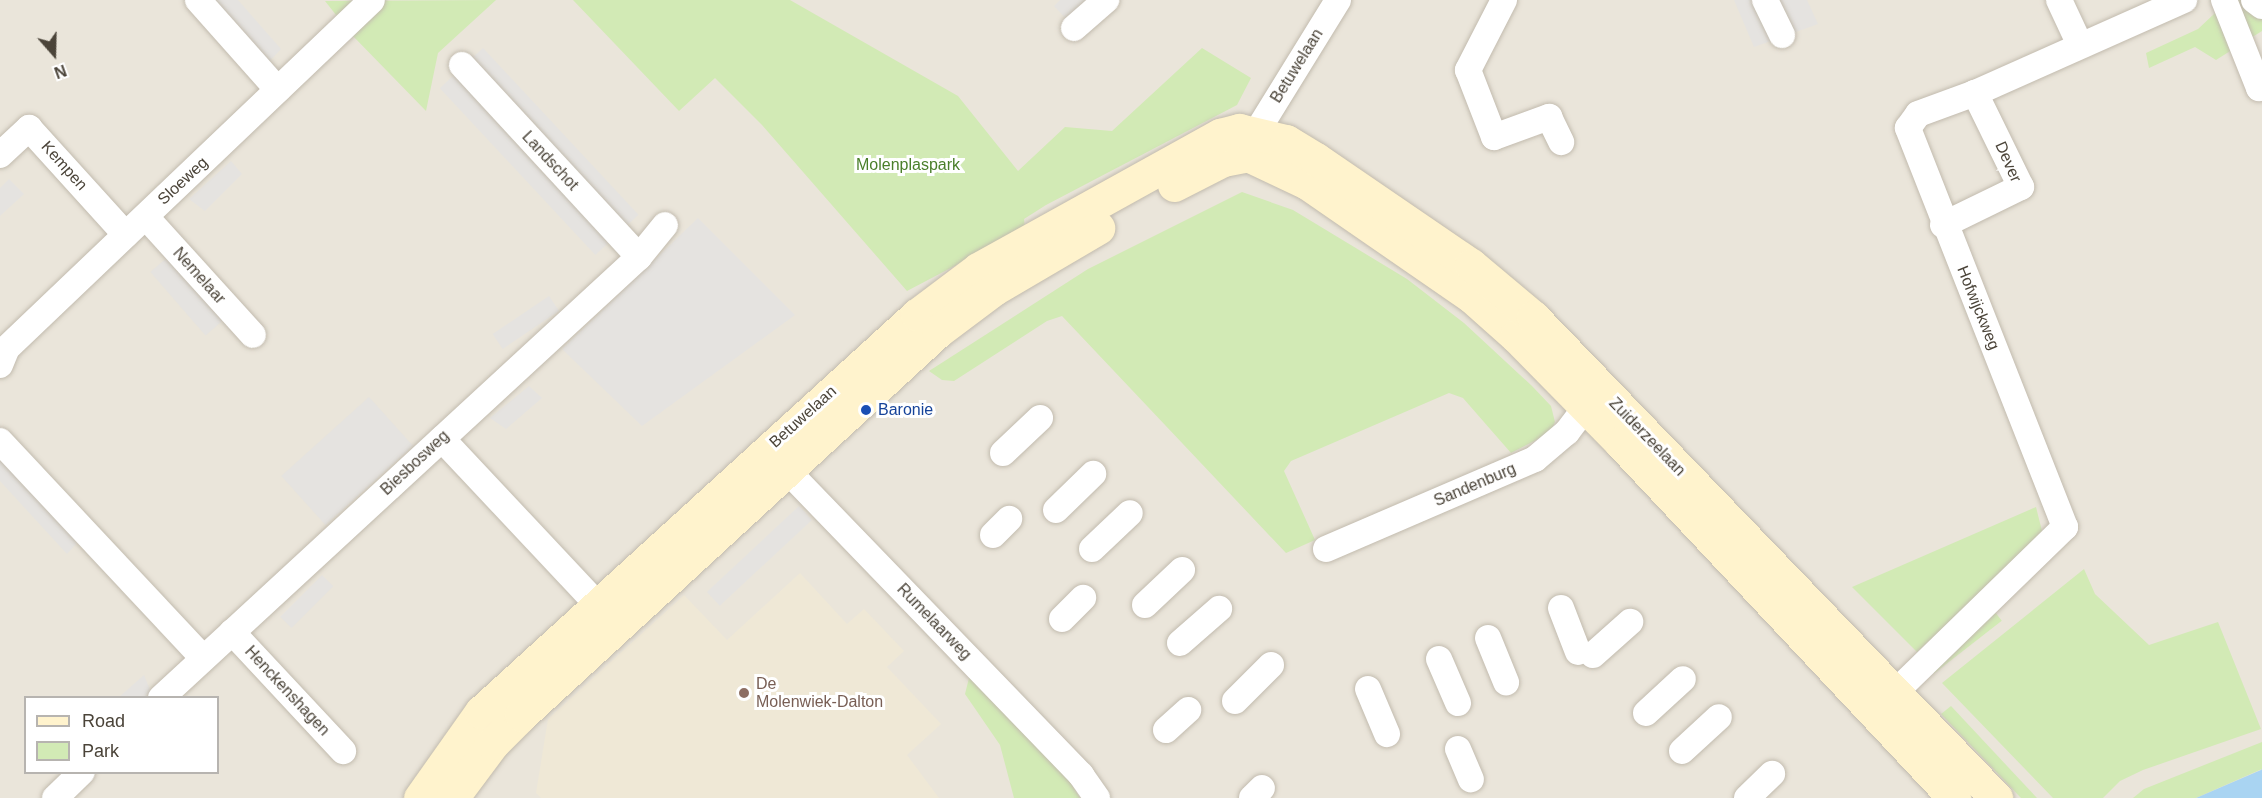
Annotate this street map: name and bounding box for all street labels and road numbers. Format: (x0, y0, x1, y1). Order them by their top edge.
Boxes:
street label: Betuwelaan (1267, 25, 1327, 107)
street label: Landschot (518, 127, 582, 195)
street label: Kempen (37, 137, 91, 195)
street label: Dever (1991, 139, 2025, 185)
street label: Sloeweg (154, 153, 212, 209)
street label: Nemelaar (169, 244, 229, 308)
street label: Hofwijckweg (1952, 263, 2004, 353)
street label: Betuwelaan (766, 382, 840, 452)
street label: Zuiderzeelaan (1605, 394, 1689, 480)
street label: Biesbosweg (377, 427, 453, 499)
street label: Sandenburg (1431, 459, 1519, 511)
street label: Rumelaarweg (893, 580, 975, 664)
street label: Henckenshagen (241, 642, 333, 740)

